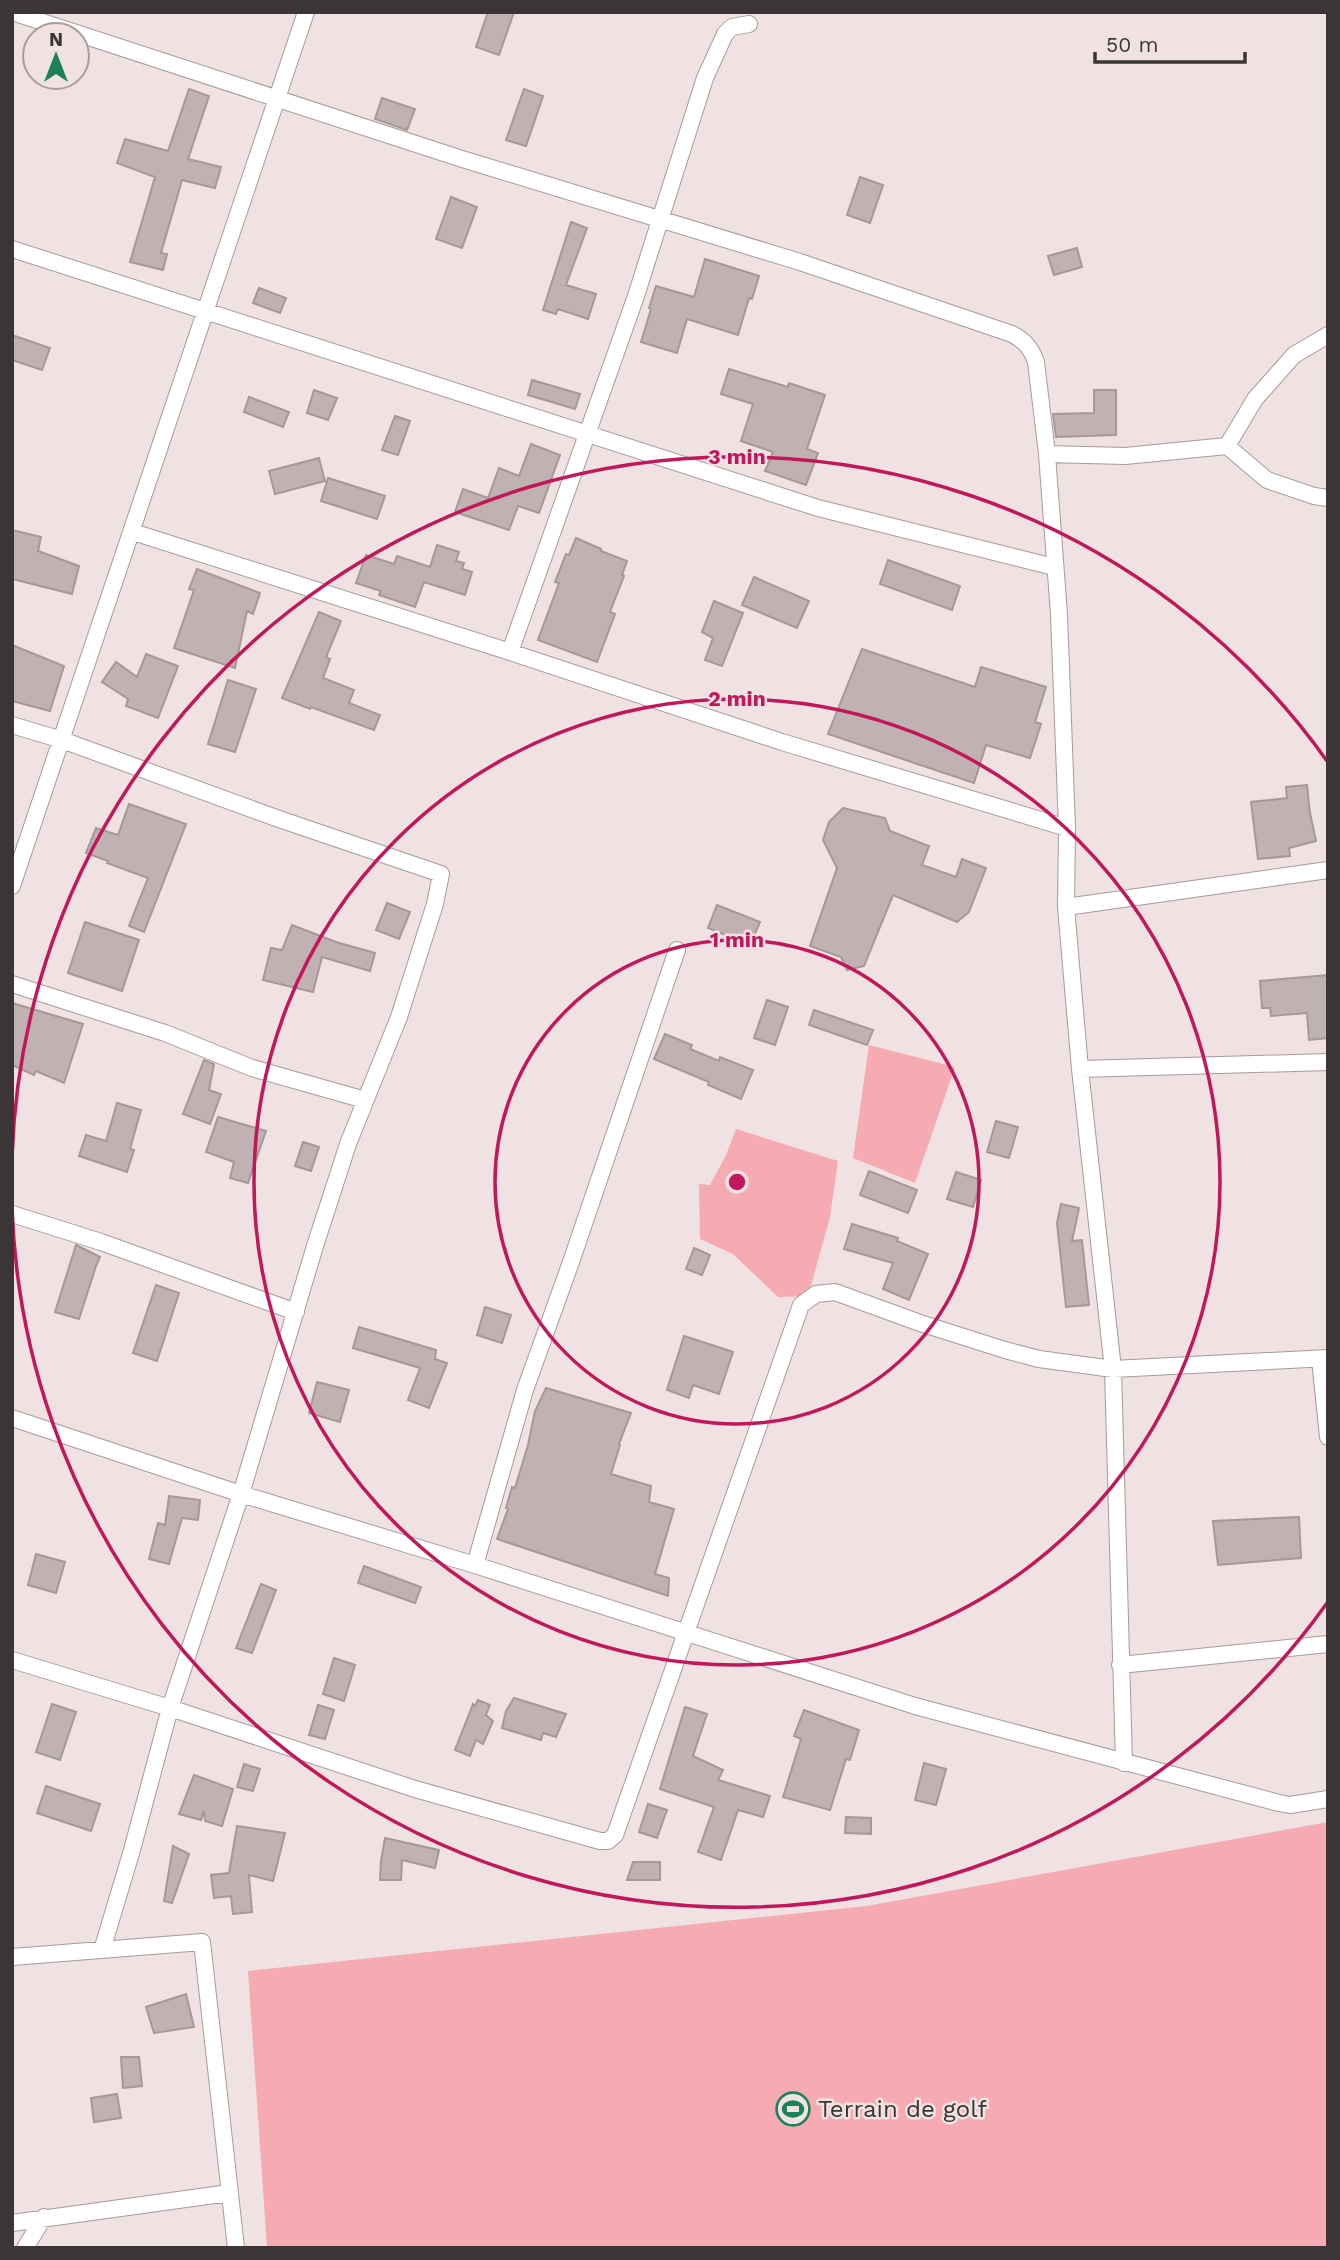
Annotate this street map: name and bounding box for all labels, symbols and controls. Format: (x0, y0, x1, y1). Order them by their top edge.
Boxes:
north arrow (21, 21, 91, 91)
scale bar (1095, 21, 1246, 65)
text: N (49, 28, 63, 51)
text: 50 m (1106, 32, 1158, 57)
text: 3 min (708, 444, 766, 469)
text: 2 min (708, 686, 766, 711)
text: 1 min (710, 927, 764, 952)
centre of rings (725, 1170, 749, 1194)
sports icon: Terrain de golf (774, 2090, 812, 2128)
place label: Terrain de golf (818, 2095, 988, 2123)

